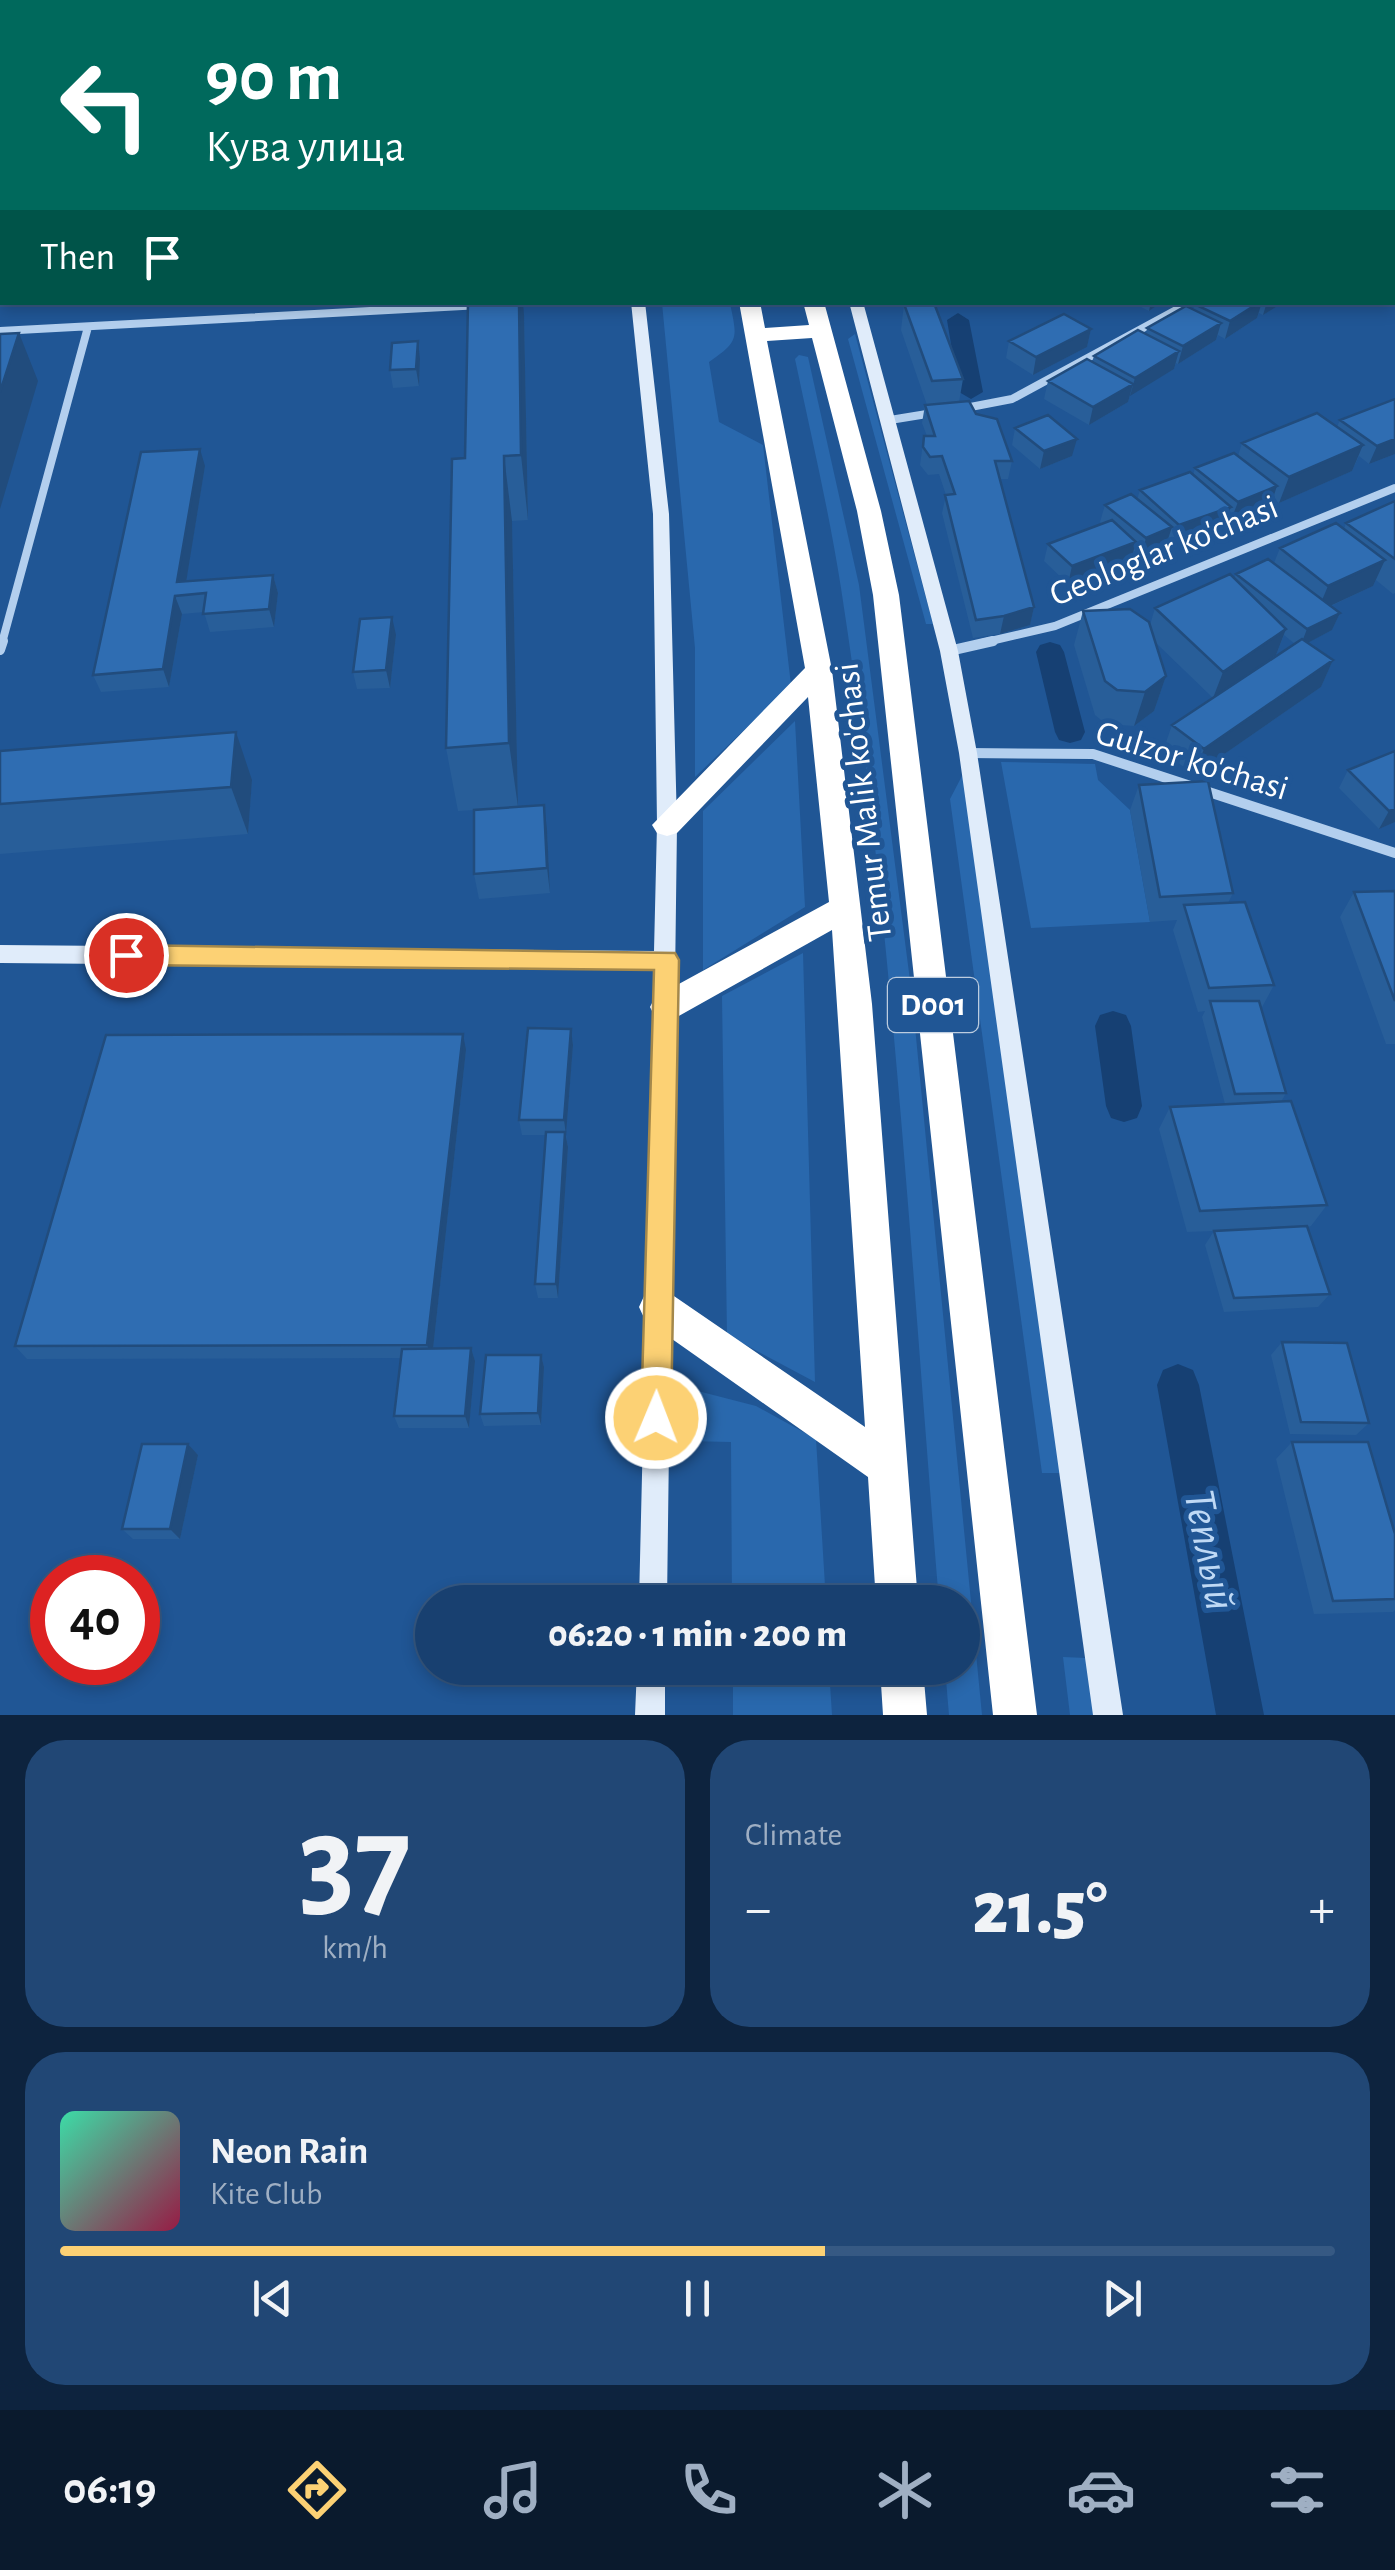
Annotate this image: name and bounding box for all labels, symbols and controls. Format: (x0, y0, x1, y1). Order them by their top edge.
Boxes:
icon: left (40, 40, 170, 170)
text: 90 m (205, 43, 342, 113)
text: Кува улица (205, 125, 405, 170)
icon: arrive (135, 230, 190, 285)
text: Then (40, 239, 115, 277)
street label: Geologlar ko'chasi (1045, 489, 1283, 613)
street label: Temur Malik ko'chasi (830, 661, 898, 943)
street label: Gulzor ko'chasi (1092, 715, 1292, 807)
pin (84, 913, 169, 998)
icon: arrive (99, 928, 154, 983)
road number: D001 (888, 978, 978, 1032)
position arrow (604, 1366, 708, 1470)
water label: Теплый (1175, 1486, 1243, 1614)
speed limit sign: 40 (30, 1555, 160, 1685)
text: 06:20 · 1 min · 200 m (548, 1616, 847, 1654)
text: 37 (299, 1799, 411, 1929)
text: Climate (745, 1819, 842, 1851)
text: 21.5° (972, 1872, 1108, 1947)
text: − (745, 1882, 771, 1937)
text: + (1309, 1882, 1335, 1937)
text: km/h (322, 1932, 388, 1964)
text: Neon Rain (210, 2133, 368, 2171)
text: Kite Club (210, 2178, 322, 2210)
icon: previous (245, 2271, 300, 2326)
icon: pause (670, 2271, 725, 2326)
icon: next (1095, 2271, 1150, 2326)
icon: directions (282, 2455, 352, 2525)
icon: music (478, 2455, 548, 2525)
icon: phone (674, 2455, 744, 2525)
icon: climate (870, 2455, 940, 2525)
icon: car (1066, 2455, 1136, 2525)
icon: filters (1262, 2455, 1332, 2525)
text: 06:19 (63, 2467, 156, 2512)

